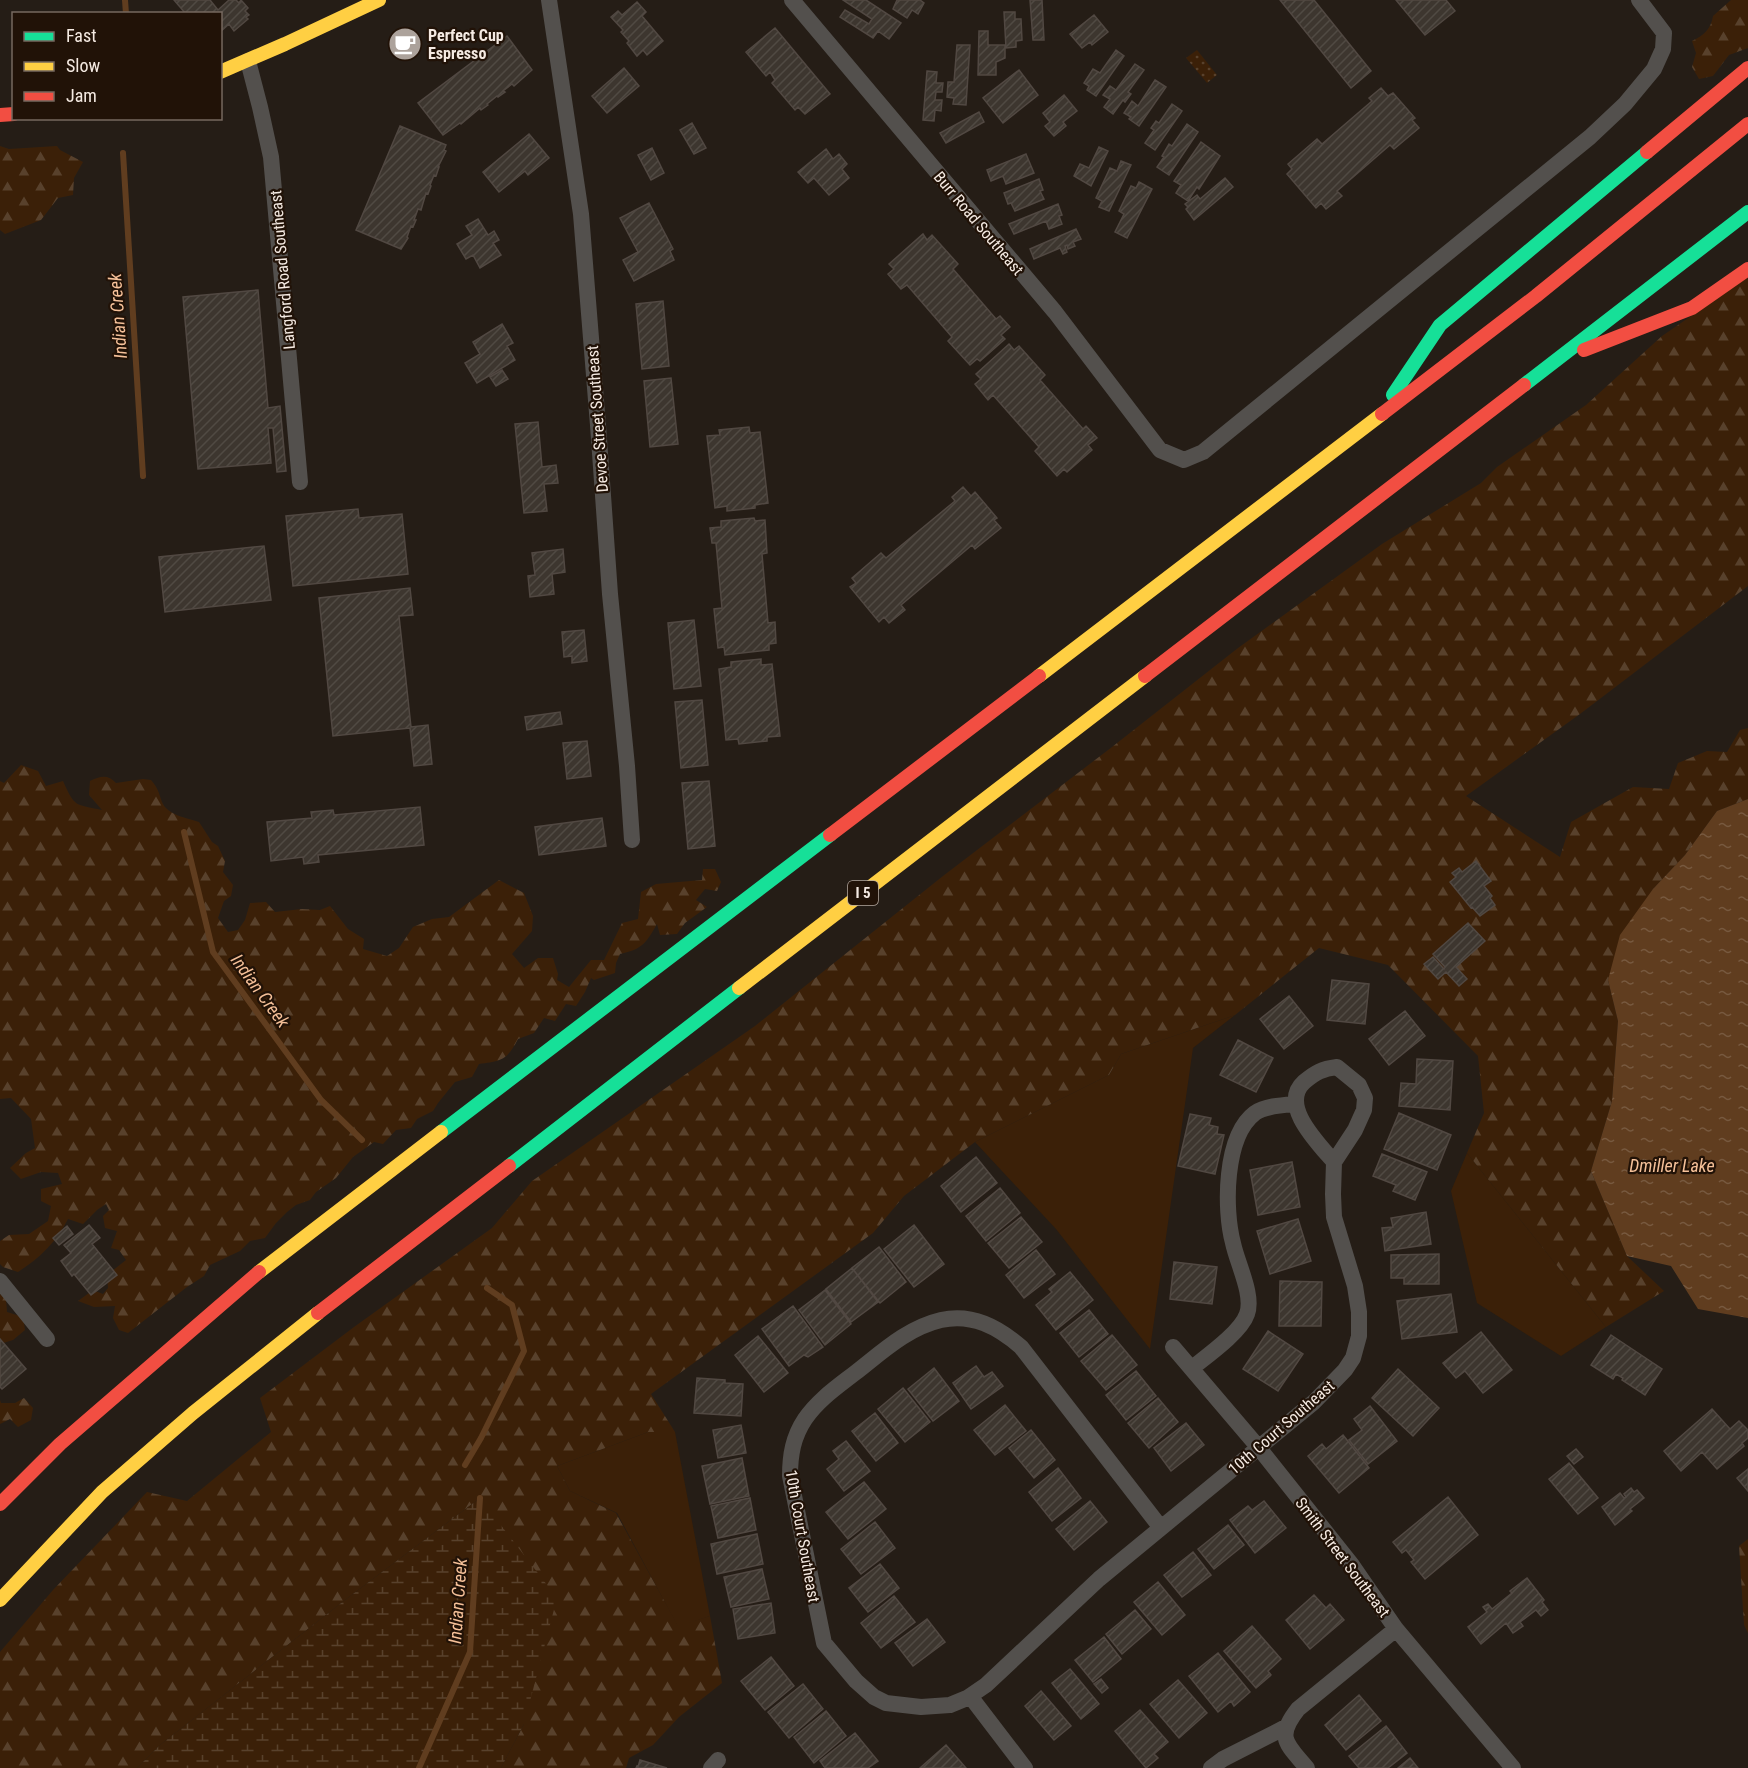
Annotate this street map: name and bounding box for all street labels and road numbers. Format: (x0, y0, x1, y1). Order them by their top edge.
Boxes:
street label: Burr Road Southeast (930, 168, 1028, 279)
street label: Langford Road Southeast (266, 189, 299, 350)
street label: Devoe Street Southeast (583, 345, 612, 493)
road number: I 5 (848, 881, 878, 905)
street label: 10th Court Southeast (1224, 1376, 1338, 1479)
street label: 10th Court Southeast (782, 1468, 824, 1604)
street label: Smith Street Southeast (1291, 1494, 1394, 1621)

